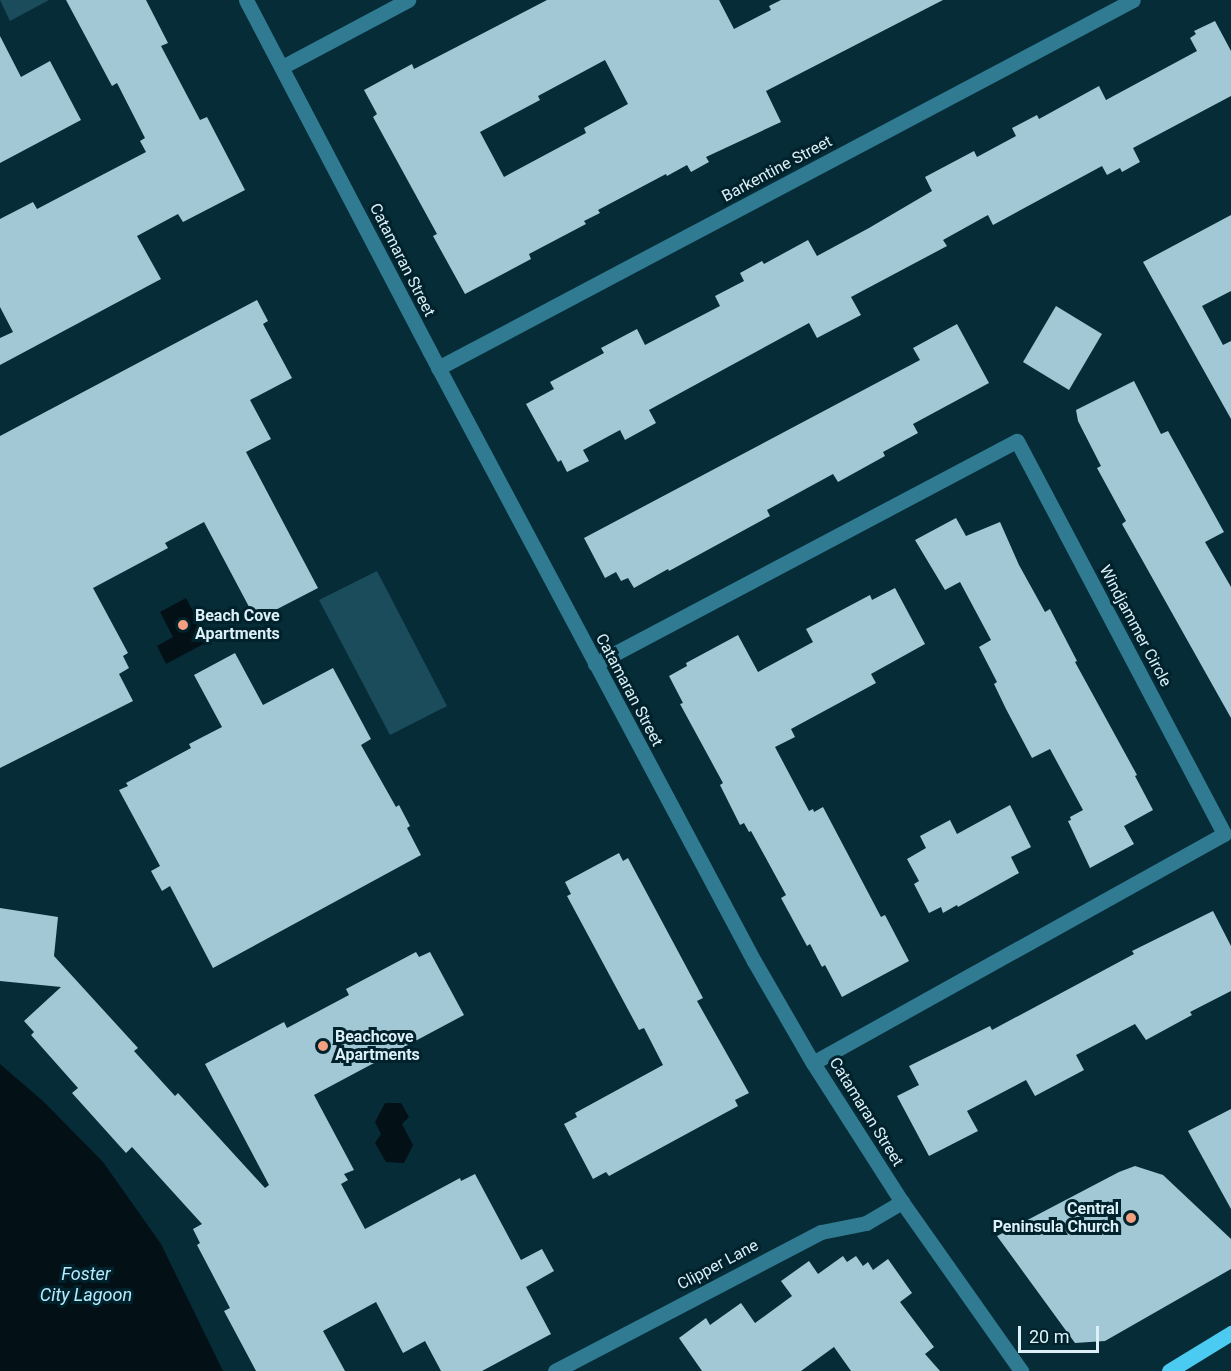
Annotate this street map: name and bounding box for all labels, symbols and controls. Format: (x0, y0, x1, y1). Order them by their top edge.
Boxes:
street label: Barkentine Street (719, 132, 835, 206)
street label: Catamaran Street (365, 200, 439, 320)
street label: Windjammer Circle (1095, 562, 1175, 690)
place label: Beach Cove Apartments (195, 606, 280, 644)
marker: Beach Cove Apartments (176, 618, 190, 632)
street label: Catamaran Street (591, 630, 667, 750)
place label: Beachcove Apartments (335, 1027, 420, 1065)
marker: Beachcove Apartments (316, 1039, 330, 1053)
street label: Catamaran Street (825, 1054, 907, 1170)
place label: Central Peninsula Church (993, 1199, 1119, 1237)
marker: Central Peninsula Church (1124, 1211, 1138, 1225)
street label: Clipper Lane (674, 1236, 762, 1294)
water label: Foster City Lagoon (40, 1264, 132, 1306)
scale bar (1021, 1314, 1102, 1352)
text: 20 m (1029, 1326, 1069, 1347)

